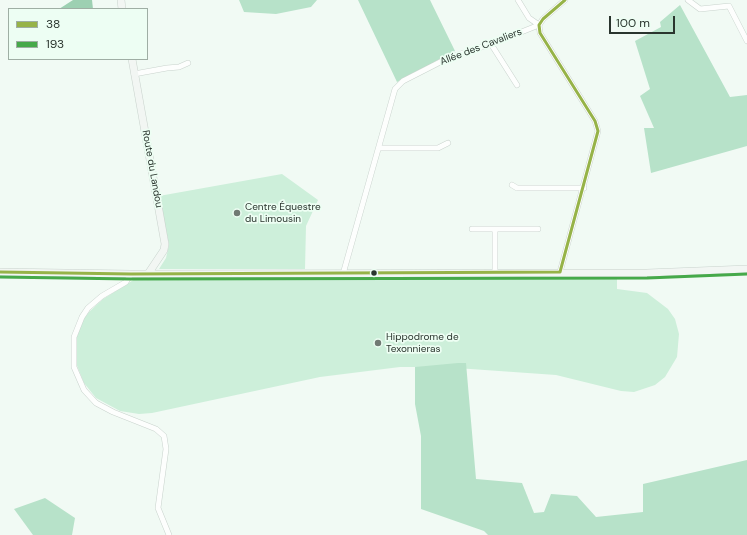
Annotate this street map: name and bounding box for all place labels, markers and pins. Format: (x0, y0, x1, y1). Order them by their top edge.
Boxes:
place label: Centre Équestre du Limousin (245, 201, 321, 224)
marker: Centre Équestre du Limousin (232, 208, 242, 218)
unlabelled marker (369, 268, 379, 278)
place label: Hippodrome de Texonnieras (386, 331, 459, 354)
marker: Hippodrome de Texonnieras (373, 338, 383, 348)

